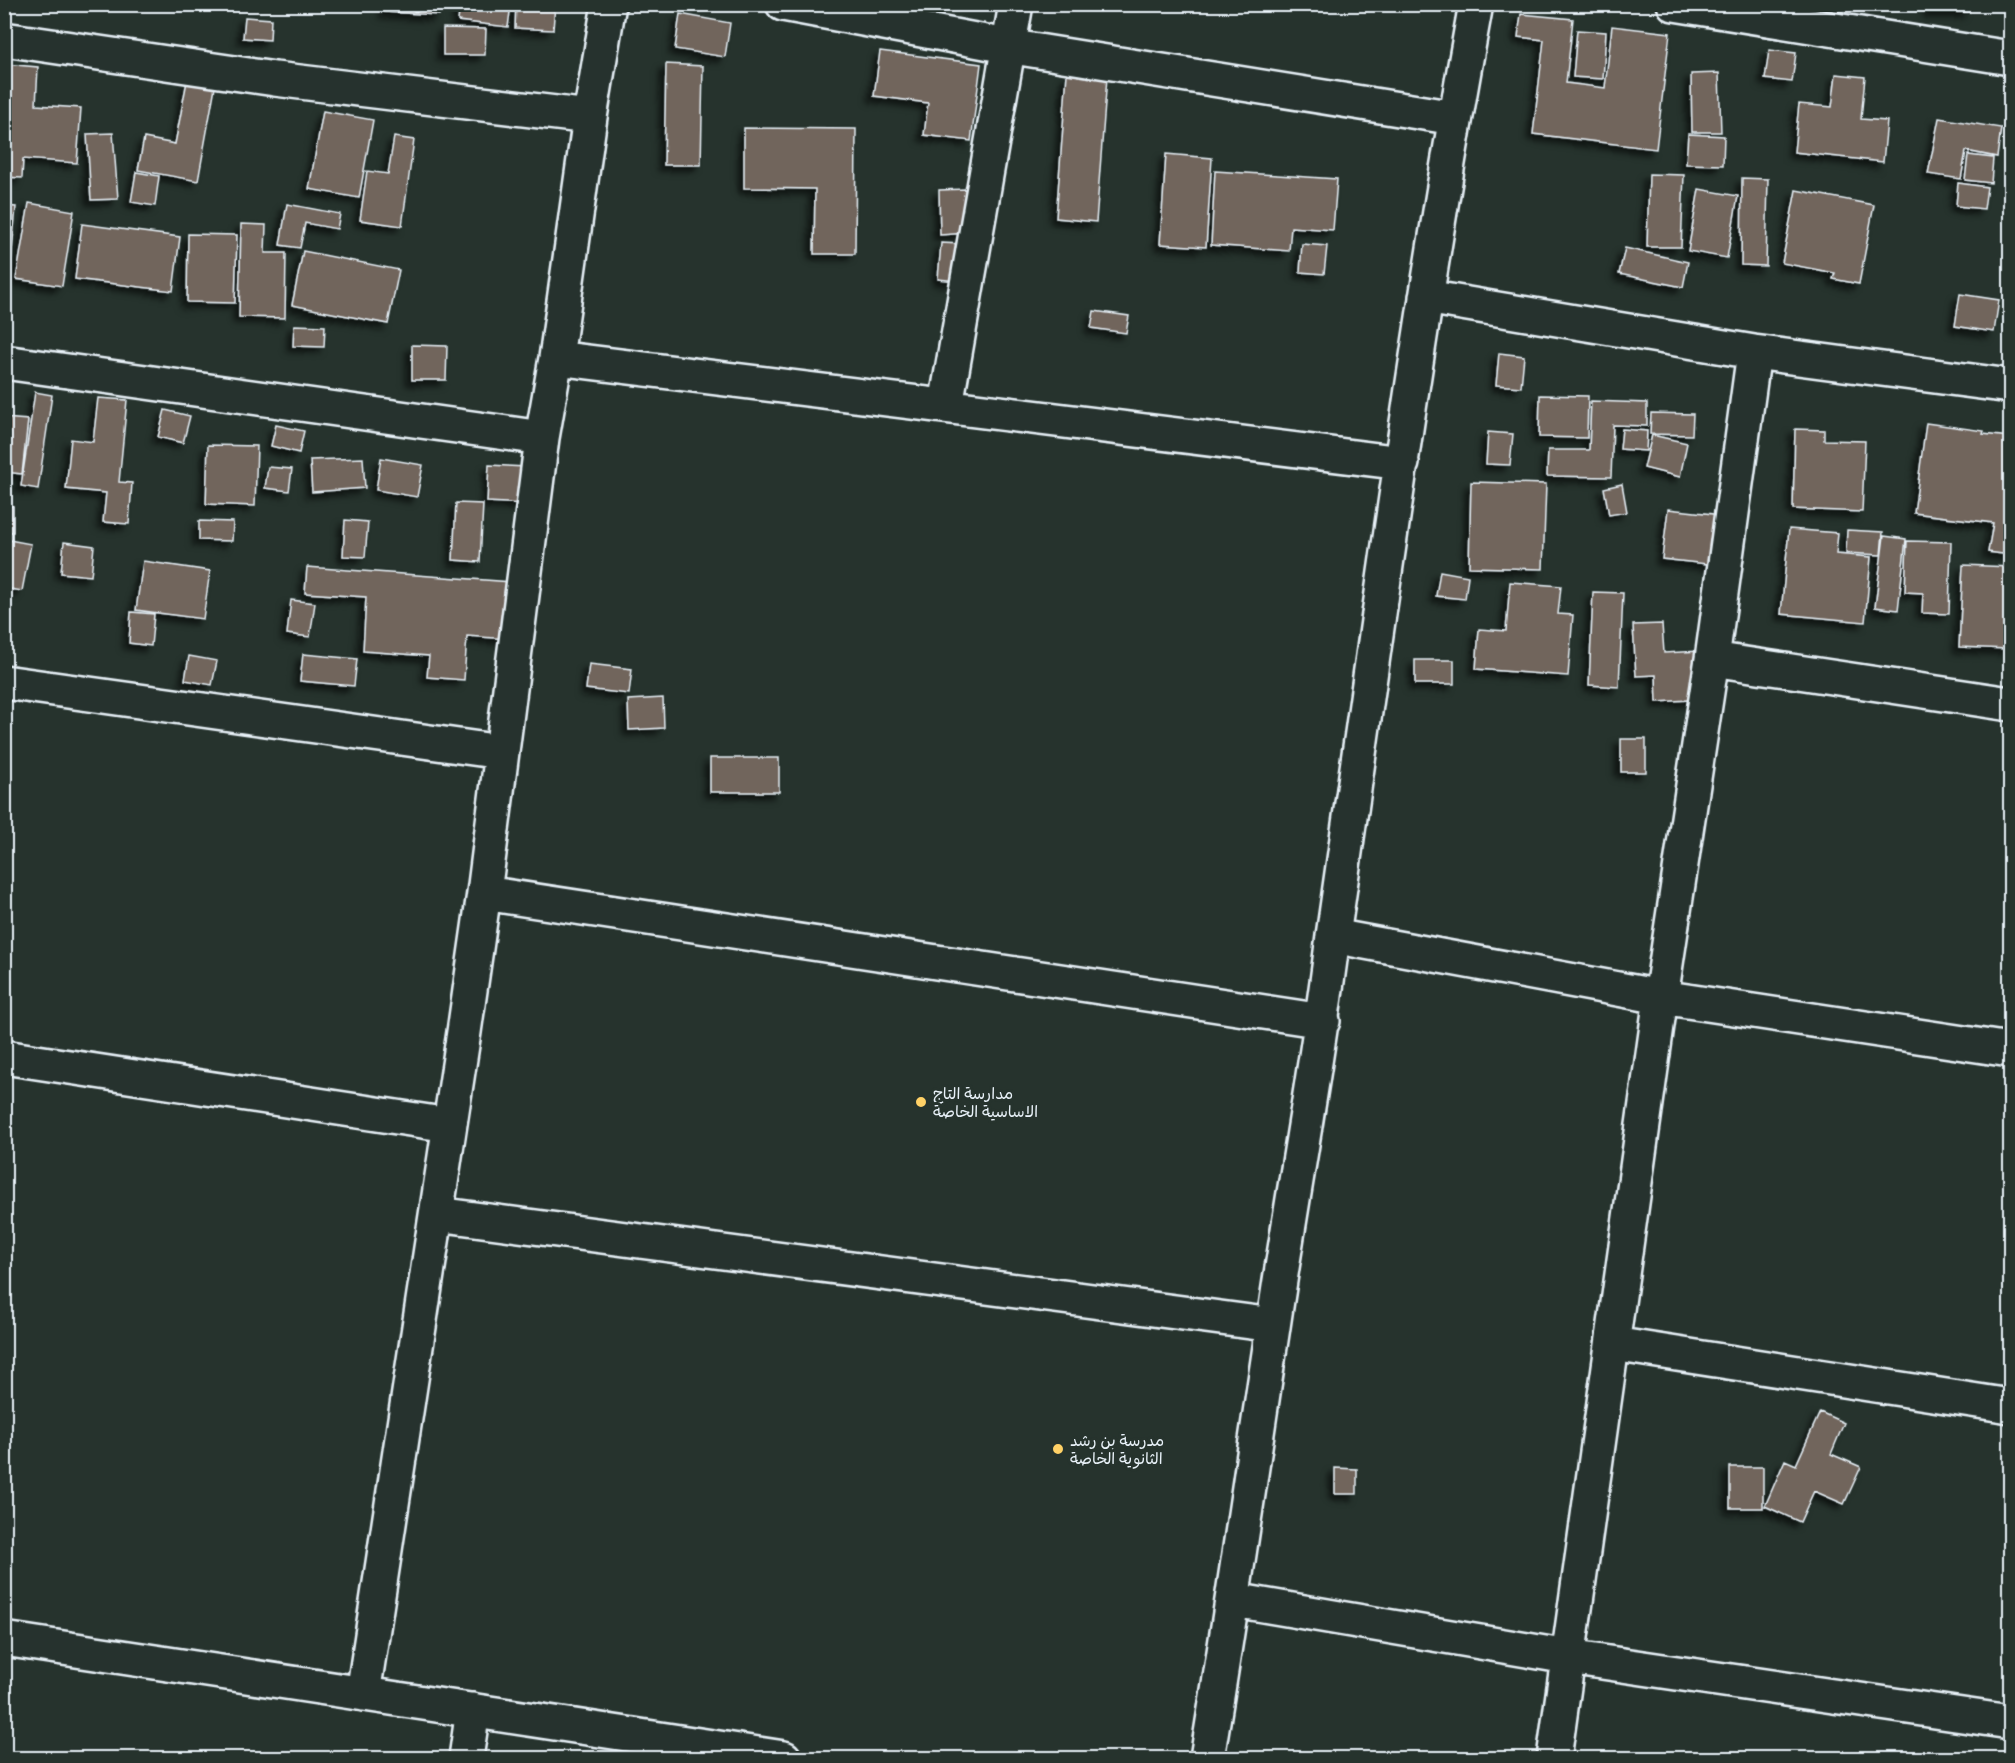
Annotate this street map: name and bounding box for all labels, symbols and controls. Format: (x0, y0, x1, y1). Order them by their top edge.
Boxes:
place label: مدارسة التاج الاساسية الخاصة (933, 1083, 1038, 1121)
marker: مدارسة التاج الاساسية الخاصة (914, 1095, 928, 1109)
place label: مدرسة بن رشد الثانوية الخاصة (1070, 1430, 1164, 1469)
marker: مدرسة بن رشد الثانوية الخاصة (1051, 1442, 1065, 1456)

